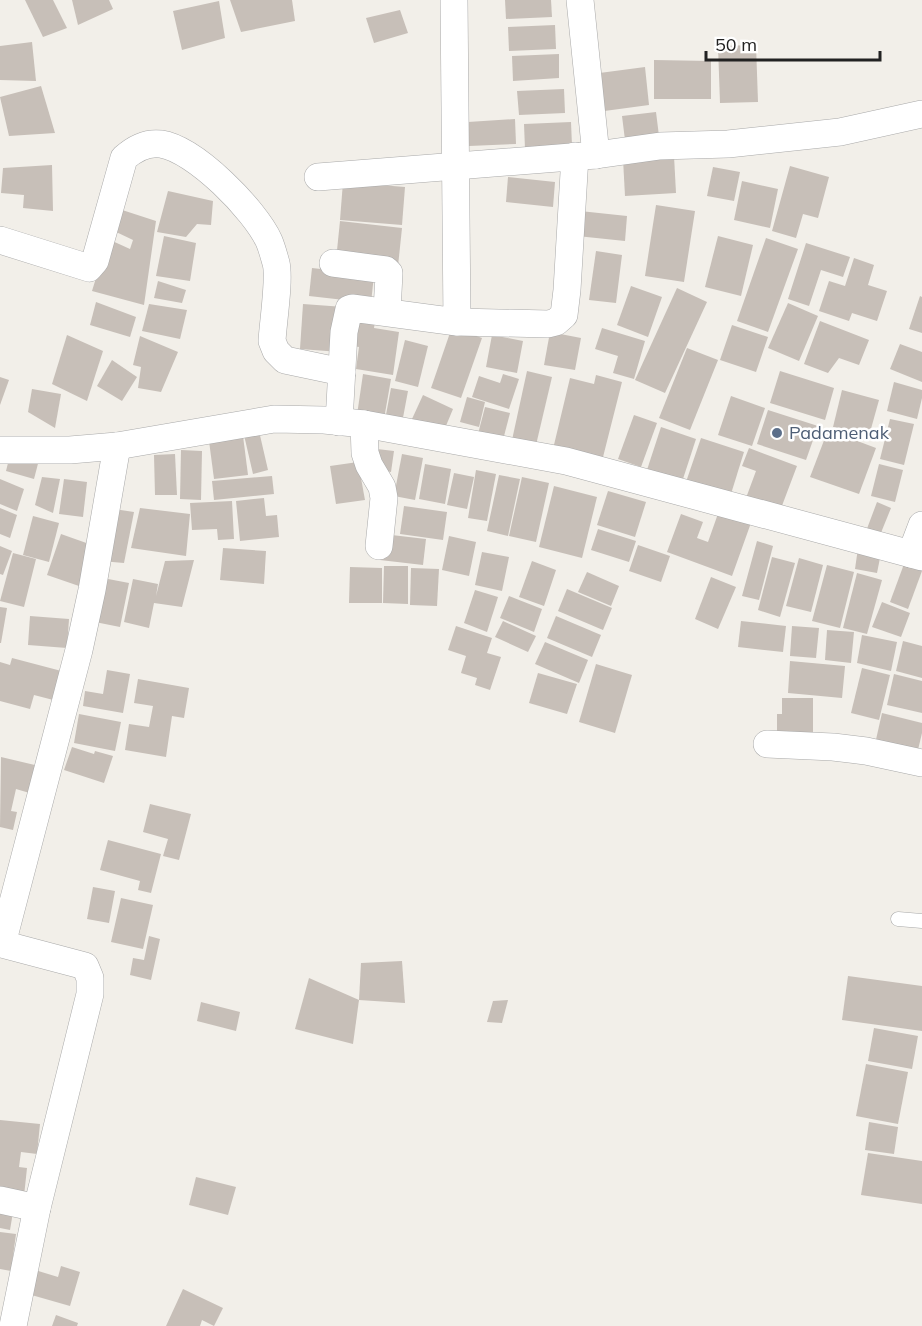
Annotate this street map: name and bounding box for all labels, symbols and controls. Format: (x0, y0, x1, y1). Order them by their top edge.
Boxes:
scale bar (706, 24, 880, 62)
text: 50 m (715, 33, 757, 56)
place label: Padamenak (789, 421, 890, 444)
marker: Padamenak (770, 426, 784, 440)

